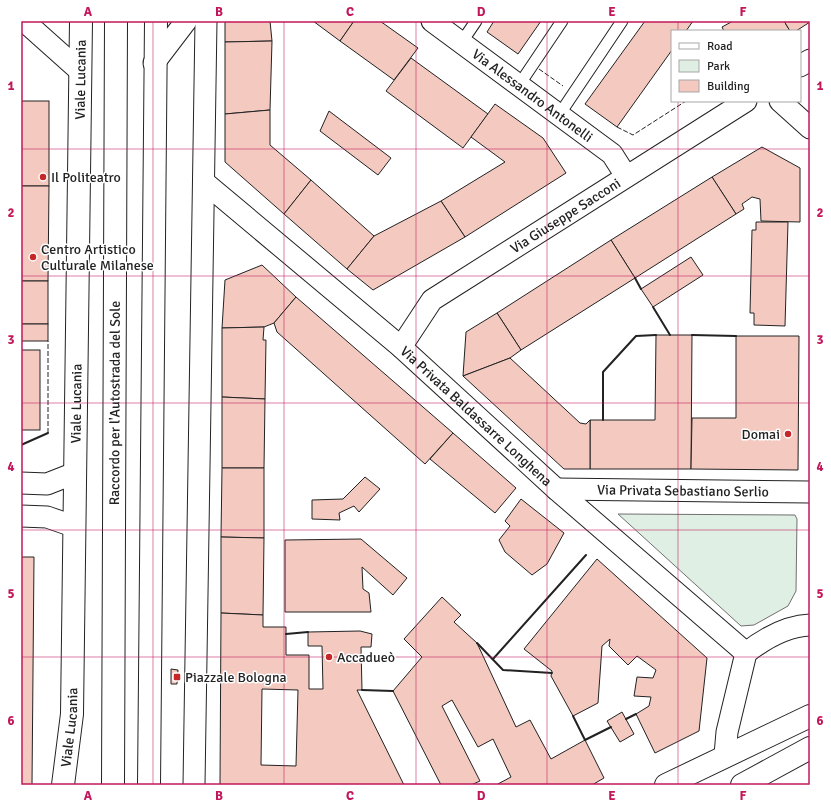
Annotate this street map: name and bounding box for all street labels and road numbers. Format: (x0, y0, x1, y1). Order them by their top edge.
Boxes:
street label: Viale Lucania (72, 40, 90, 120)
street label: Via Alessandro Antonelli (469, 46, 596, 146)
street label: Via Giuseppe Sacconi (507, 175, 624, 257)
street label: Raccordo per l'Autostrada del Sole (106, 301, 124, 505)
street label: Via Privata Baldassarre Longhena (397, 343, 555, 490)
street label: Viale Lucania (68, 364, 86, 444)
street label: Via Privata Sebastiano Serlio (597, 481, 769, 501)
street label: Viale Lucania (57, 688, 81, 768)

